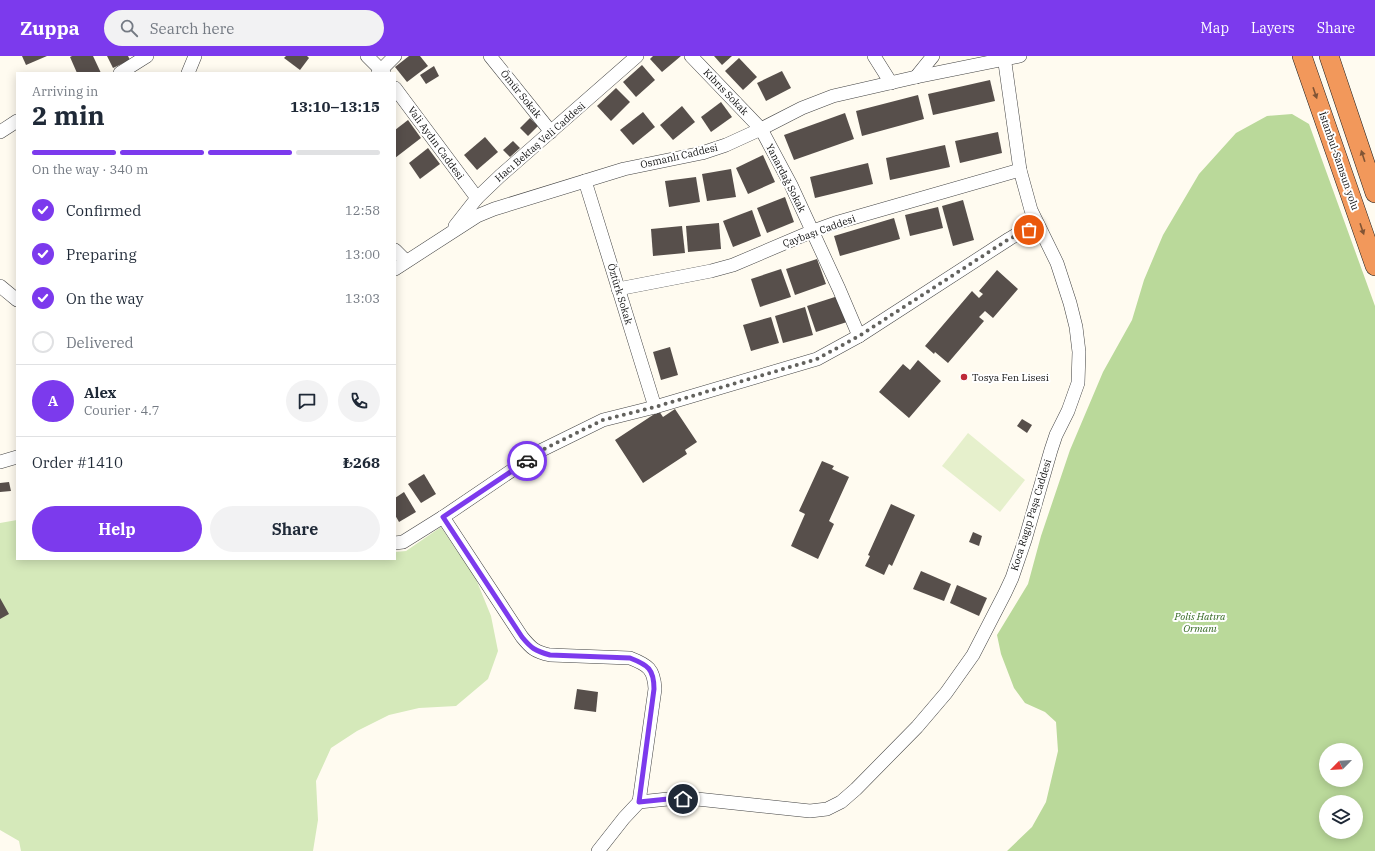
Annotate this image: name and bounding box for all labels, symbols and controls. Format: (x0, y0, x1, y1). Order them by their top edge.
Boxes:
search box (104, 10, 384, 46)
text: Zuppa (20, 16, 80, 40)
icon: search (118, 17, 140, 39)
text: Search here (150, 19, 234, 38)
text: Map (1201, 19, 1229, 37)
text: Layers (1251, 19, 1295, 37)
text: Share (1317, 19, 1355, 37)
street label: Kıbrıs Sokak (701, 66, 751, 118)
street label: Ömür Sokak (498, 67, 544, 121)
text: Arriving in (32, 83, 98, 100)
one-way arrow (1313, 87, 1319, 99)
text: 13:10–13:15 (290, 97, 380, 116)
text: 2 min (32, 98, 105, 132)
street label: Hacı Bektaş Veli Caddesi (492, 99, 588, 185)
street label: Vali Aydın Caddesi (405, 104, 467, 182)
street label: İstanbul-Samsun yolu (1316, 110, 1362, 212)
street label: Osmanlı Caddesi (639, 141, 719, 171)
street label: Yanardağ Sokak (763, 141, 809, 215)
one-way arrow (1360, 150, 1366, 162)
text: On the way · 340 m (32, 161, 148, 178)
icon: check (32, 199, 54, 221)
text: Confirmed (66, 201, 141, 220)
text: 12:58 (345, 202, 380, 219)
street label: Çaybaşı Caddesi (781, 212, 857, 250)
pin (1012, 213, 1046, 247)
icon: bag (1018, 219, 1040, 241)
one-way arrow (1359, 223, 1365, 235)
icon: check (32, 243, 54, 265)
text: Preparing (66, 245, 137, 264)
text: 13:00 (345, 246, 380, 263)
street label: Öztürk Sokak (605, 262, 636, 326)
icon: check (32, 287, 54, 309)
text: On the way (66, 289, 144, 308)
text: 13:03 (345, 290, 380, 307)
text: Delivered (66, 333, 134, 352)
place label: Tosya Fen Lisesi (972, 371, 1049, 384)
marker: Tosya Fen Lisesi (959, 372, 969, 382)
button: chat (286, 380, 328, 422)
button: phone (338, 380, 380, 422)
text: Alex (84, 383, 116, 402)
text: A (48, 391, 58, 410)
text: Courier · 4.7 (84, 402, 160, 419)
courier (507, 441, 547, 481)
icon: car (516, 450, 538, 472)
text: Order #1410 (32, 453, 123, 472)
text: ₺268 (343, 453, 380, 472)
street label: Koca Ragıp Paşa Caddesi (1008, 458, 1054, 572)
button: Help (32, 506, 202, 552)
button: Share (210, 506, 380, 552)
park label: Polis Hatıra Ormanı (1173, 610, 1226, 635)
north arrow (1319, 743, 1363, 787)
map controls (1319, 743, 1363, 839)
pin (666, 782, 700, 816)
icon: home (672, 788, 694, 810)
button: layers (1319, 795, 1363, 839)

